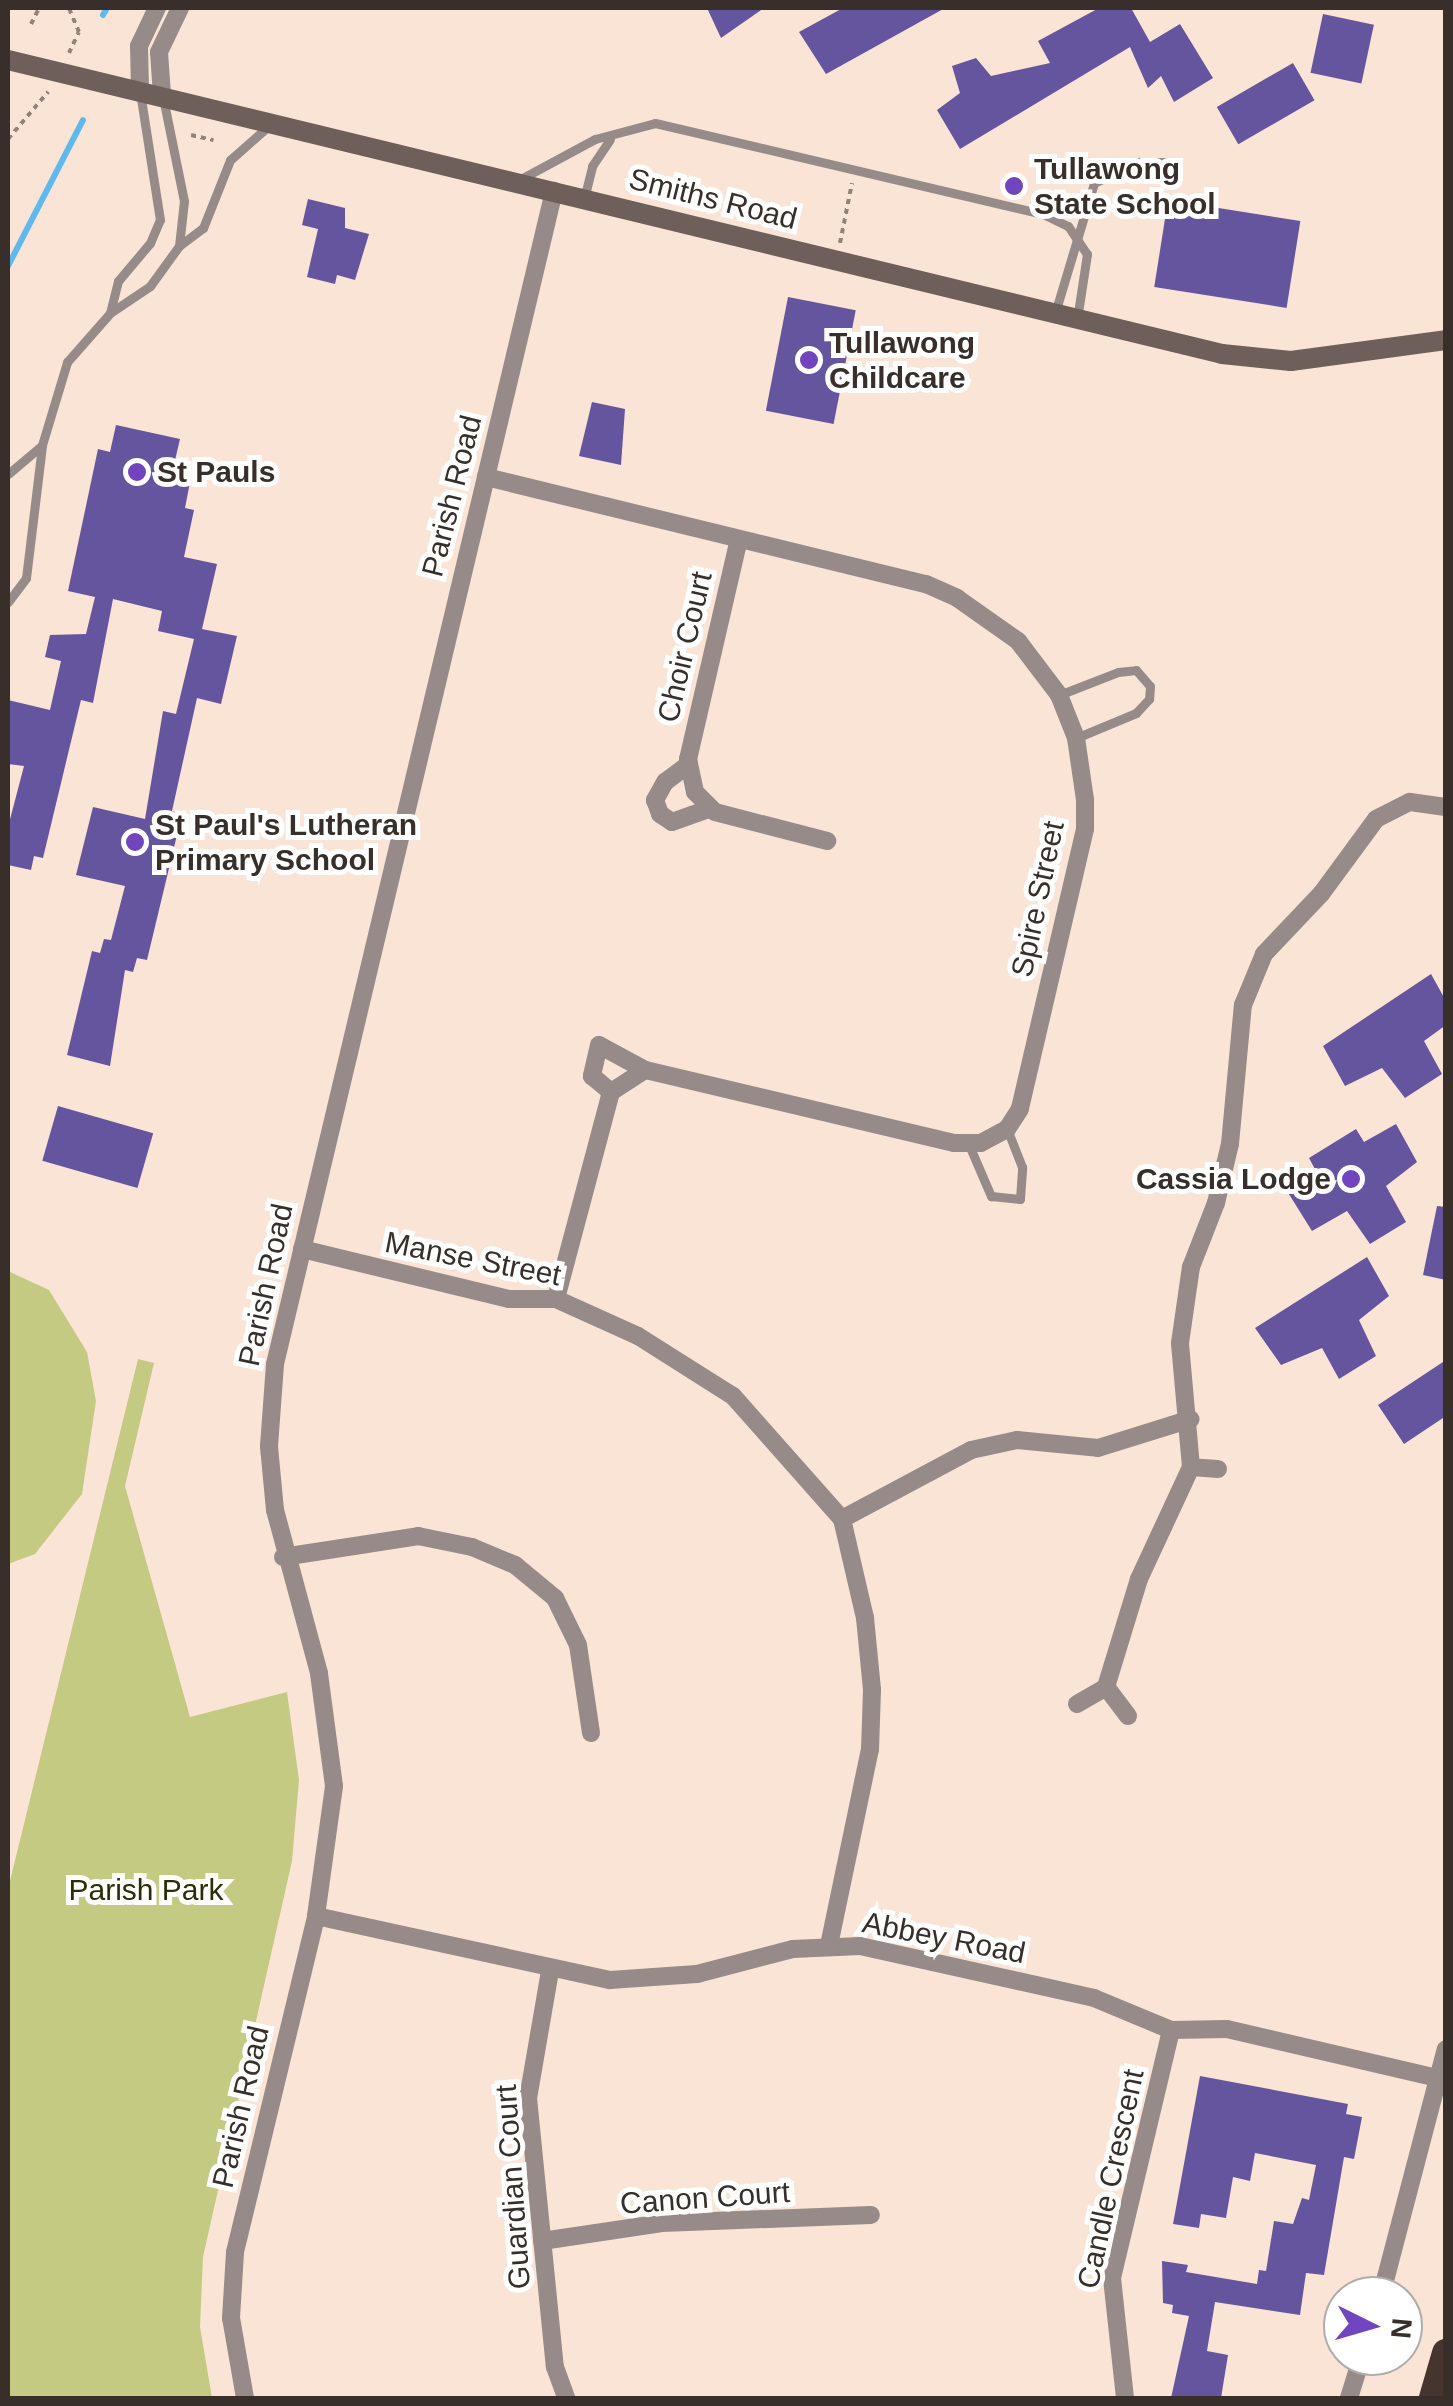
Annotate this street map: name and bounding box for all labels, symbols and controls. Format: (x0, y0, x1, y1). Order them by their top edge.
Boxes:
place label: Tullawong State School (1034, 151, 1216, 222)
street label: Smiths Road (625, 161, 801, 237)
marker: Tullawong State School (1003, 175, 1025, 197)
place label: Tullawong Childcare (829, 325, 975, 396)
marker: Tullawong Childcare (798, 349, 820, 371)
street label: Parish Road (415, 412, 489, 580)
place label: St Pauls (157, 454, 275, 490)
marker: St Pauls (126, 461, 148, 483)
street label: Choir Court (650, 568, 720, 726)
place label: St Paul's Lutheran Primary School (155, 807, 417, 878)
street label: Spire Street (1004, 818, 1072, 980)
marker: St Paul's Lutheran Primary School (124, 831, 146, 853)
place label: Cassia Lodge (1136, 1161, 1331, 1197)
marker: Cassia Lodge (1340, 1168, 1362, 1190)
street label: Parish Road (231, 1201, 301, 1369)
street label: Manse Street (382, 1224, 564, 1294)
park label: Parish Park (68, 1872, 224, 1908)
street label: Abbey Road (860, 1905, 1028, 1971)
street label: Parish Road (205, 2023, 277, 2191)
street label: Candle Crescent (1070, 2066, 1152, 2292)
street label: Guardian Court (488, 2083, 538, 2291)
street label: Canon Court (619, 2174, 791, 2222)
north arrow (1323, 2276, 1423, 2376)
text: N (1385, 2317, 1418, 2340)

